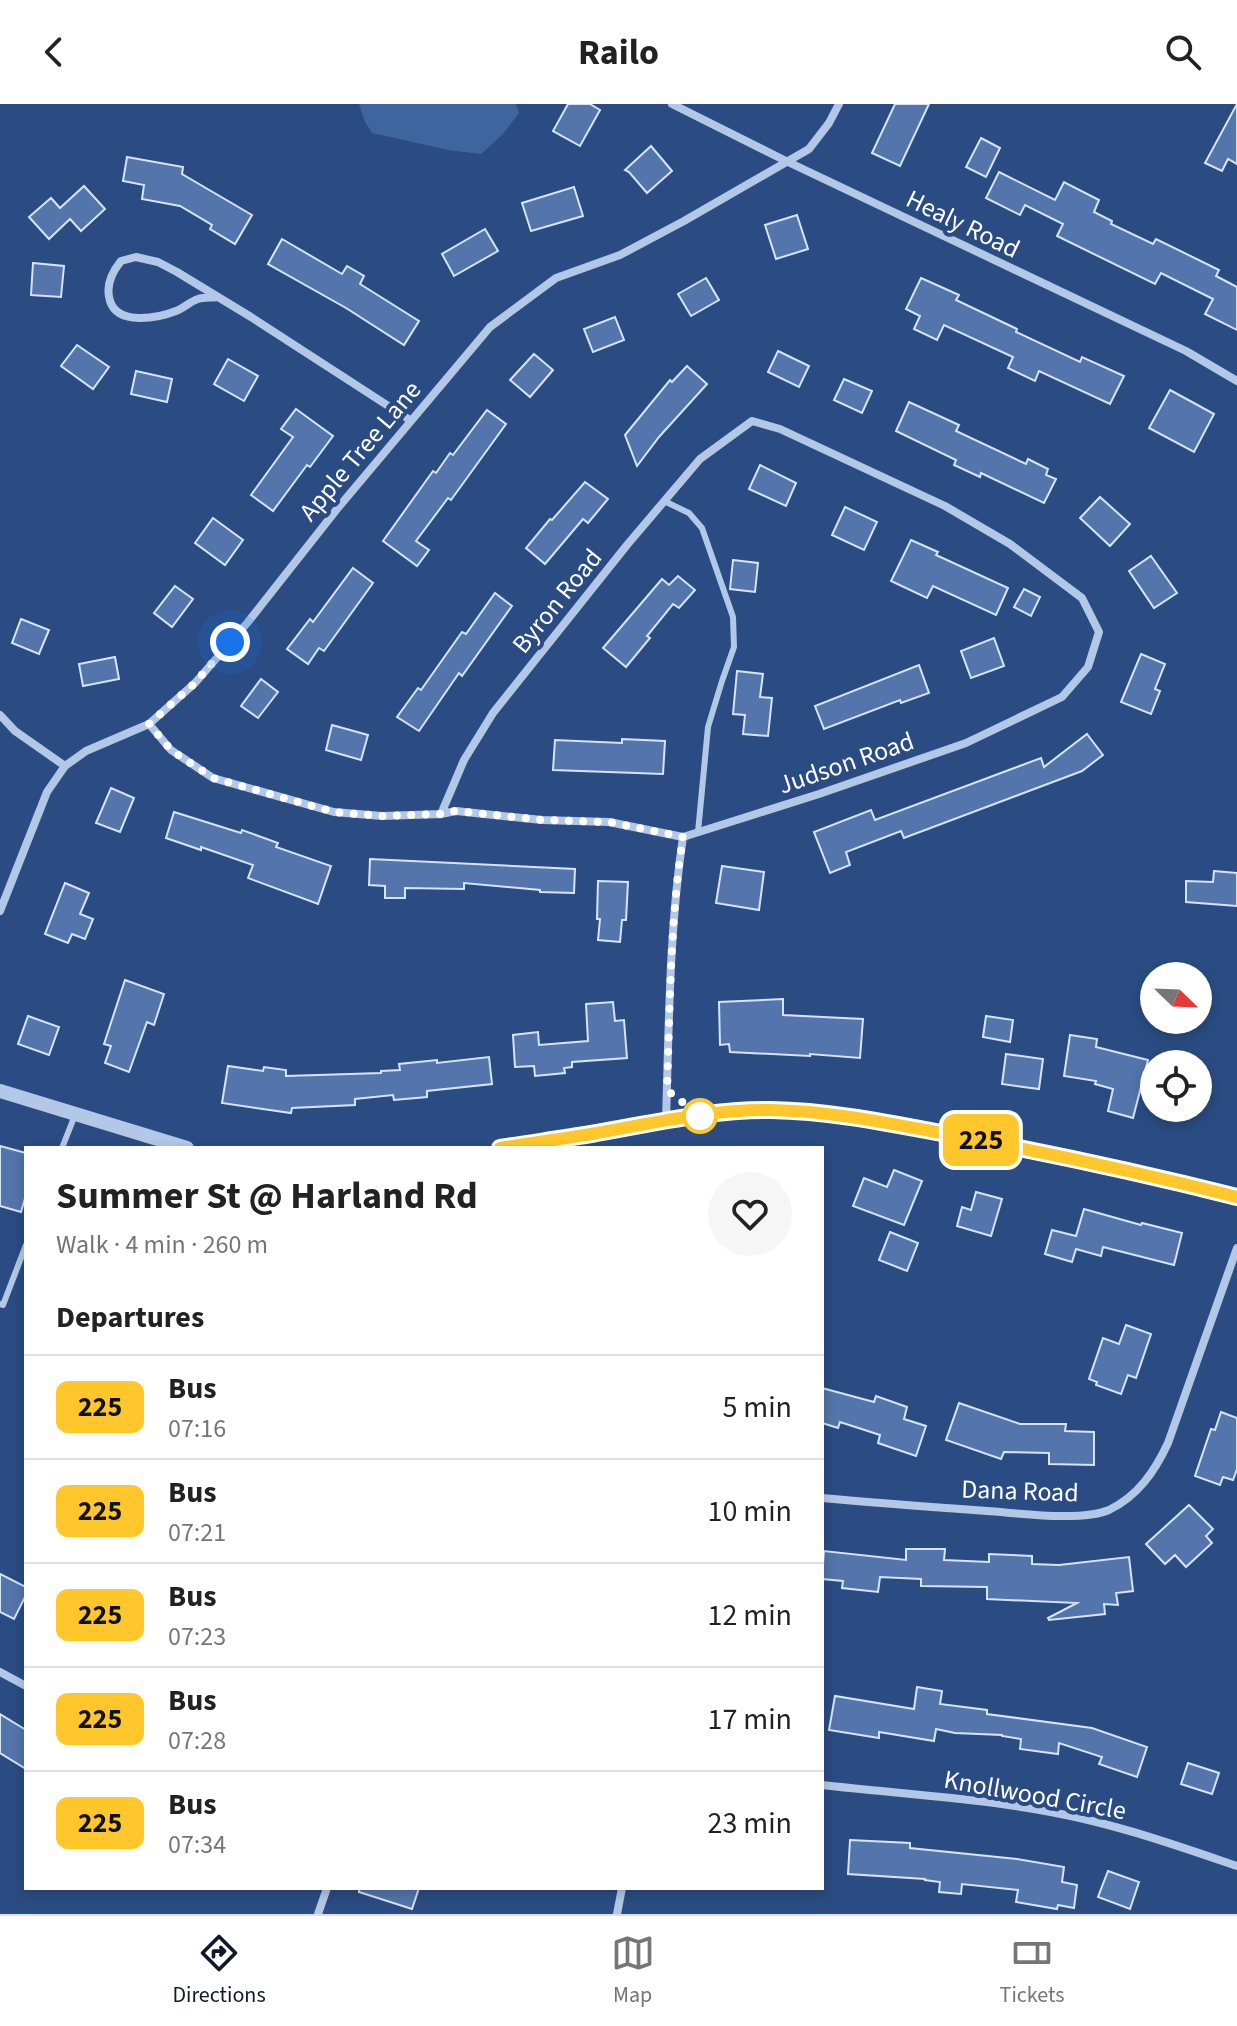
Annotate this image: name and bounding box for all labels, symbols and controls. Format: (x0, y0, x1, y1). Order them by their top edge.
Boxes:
text: Railo (578, 27, 659, 78)
icon: back (32, 30, 76, 74)
icon: search (1161, 30, 1205, 74)
street label: Healy Road (900, 181, 1026, 267)
street label: Apple Tree Lane (290, 373, 430, 529)
street label: Byron Road (503, 541, 611, 661)
your location (210, 622, 250, 662)
street label: Judson Road (773, 723, 919, 803)
north arrow (1140, 962, 1212, 1034)
map controls (1140, 962, 1212, 1122)
button: locate (1140, 1050, 1212, 1122)
unlabelled marker (683, 1099, 717, 1133)
line badge: 225 (935, 1114, 1027, 1166)
text: 225 (959, 1120, 1003, 1160)
text: Summer St @ Harland Rd (56, 1169, 478, 1223)
button: heart (708, 1172, 792, 1256)
text: Walk · 4 min · 260 m (56, 1226, 268, 1263)
text: Departures (56, 1296, 204, 1339)
text: Bus (168, 1367, 216, 1410)
text: 5 min (722, 1386, 792, 1429)
text: 225 (78, 1387, 122, 1427)
text: 07:16 (168, 1410, 226, 1447)
street label: Dana Road (961, 1470, 1079, 1512)
text: Bus (168, 1471, 216, 1514)
text: 10 min (708, 1490, 792, 1533)
text: 225 (78, 1491, 122, 1531)
text: 07:21 (168, 1514, 226, 1551)
text: Bus (168, 1575, 216, 1618)
text: 12 min (708, 1594, 792, 1637)
text: 225 (78, 1595, 122, 1635)
text: 07:23 (168, 1618, 226, 1655)
text: Bus (168, 1679, 216, 1722)
text: 17 min (708, 1698, 792, 1741)
text: 225 (78, 1699, 122, 1739)
text: 07:28 (168, 1722, 226, 1759)
street label: Knollwood Circle (941, 1761, 1129, 1829)
text: Bus (168, 1783, 216, 1826)
text: 23 min (708, 1802, 792, 1845)
text: 225 (78, 1803, 122, 1843)
text: 07:34 (168, 1826, 226, 1863)
tab: Directions (173, 1931, 266, 2011)
tab: Map (611, 1931, 655, 2011)
tab: Tickets (1000, 1931, 1064, 2011)

